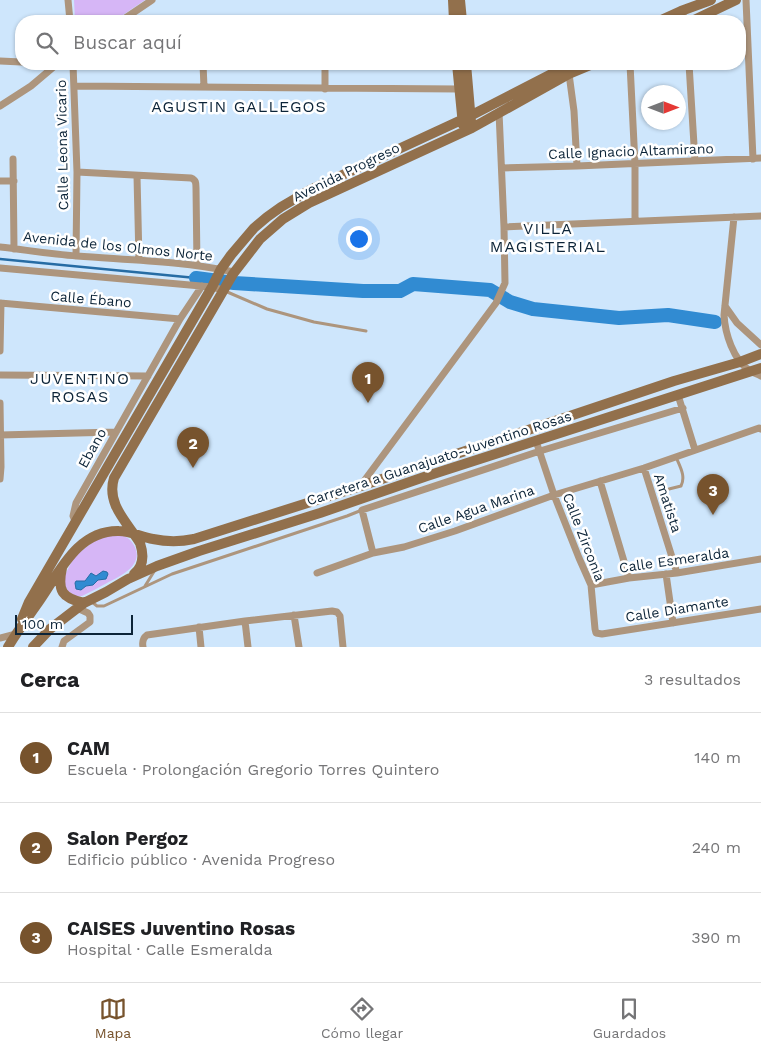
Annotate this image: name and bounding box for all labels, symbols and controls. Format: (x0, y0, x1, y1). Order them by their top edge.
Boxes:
search box (15, 15, 746, 70)
icon: search (33, 29, 61, 57)
text: Buscar aquí (73, 31, 182, 54)
street label: Calle Leona Vicario (53, 80, 71, 210)
north arrow (641, 85, 686, 130)
district label: AGUSTIN GALLEGOS (151, 97, 327, 116)
street label: Avenida Progreso (290, 139, 402, 205)
street label: Calle Ignacio Altamirano (548, 140, 714, 162)
district label: VILLA MAGISTERIAL (490, 219, 606, 256)
your location (346, 226, 372, 252)
street label: Avenida de los Olmos Norte (22, 228, 214, 264)
street label: Calle Ébano (50, 287, 132, 311)
pin: 1 (352, 362, 384, 403)
district label: JUVENTINO ROSAS (30, 369, 130, 406)
street label: Carretera a Guanajuato-Juventino Rosas (305, 408, 573, 508)
street label: Ebano (75, 425, 109, 471)
pin: 2 (177, 427, 209, 468)
street label: Amatista (651, 472, 685, 535)
pin: 3 (697, 474, 729, 515)
street label: Calle Agua Marina (416, 482, 536, 536)
street label: Calle Zirconia (560, 490, 608, 584)
street label: Calle Esmeralda (618, 544, 730, 576)
street label: Calle Diamante (624, 593, 730, 625)
scale bar (15, 612, 132, 635)
text: 100 m (22, 616, 63, 632)
text: Cerca (20, 667, 79, 692)
text: 3 resultados (644, 670, 741, 689)
text: CAM (67, 737, 110, 760)
text: 1 (33, 748, 39, 767)
text: 140 m (694, 748, 741, 767)
text: Escuela · Prolongación Gregorio Torres Quintero (67, 760, 439, 779)
text: Salon Pergoz (67, 827, 188, 850)
text: 2 (31, 838, 41, 857)
text: 240 m (692, 838, 741, 857)
text: Edificio público · Avenida Progreso (67, 850, 335, 869)
text: CAISES Juventino Rosas (67, 917, 295, 940)
text: 3 (31, 928, 41, 947)
text: 390 m (691, 928, 741, 947)
text: Hospital · Calle Esmeralda (67, 940, 273, 959)
tab: Mapa (95, 995, 131, 1041)
tab: Cómo llegar (321, 995, 403, 1041)
tab: Guardados (593, 995, 666, 1041)

